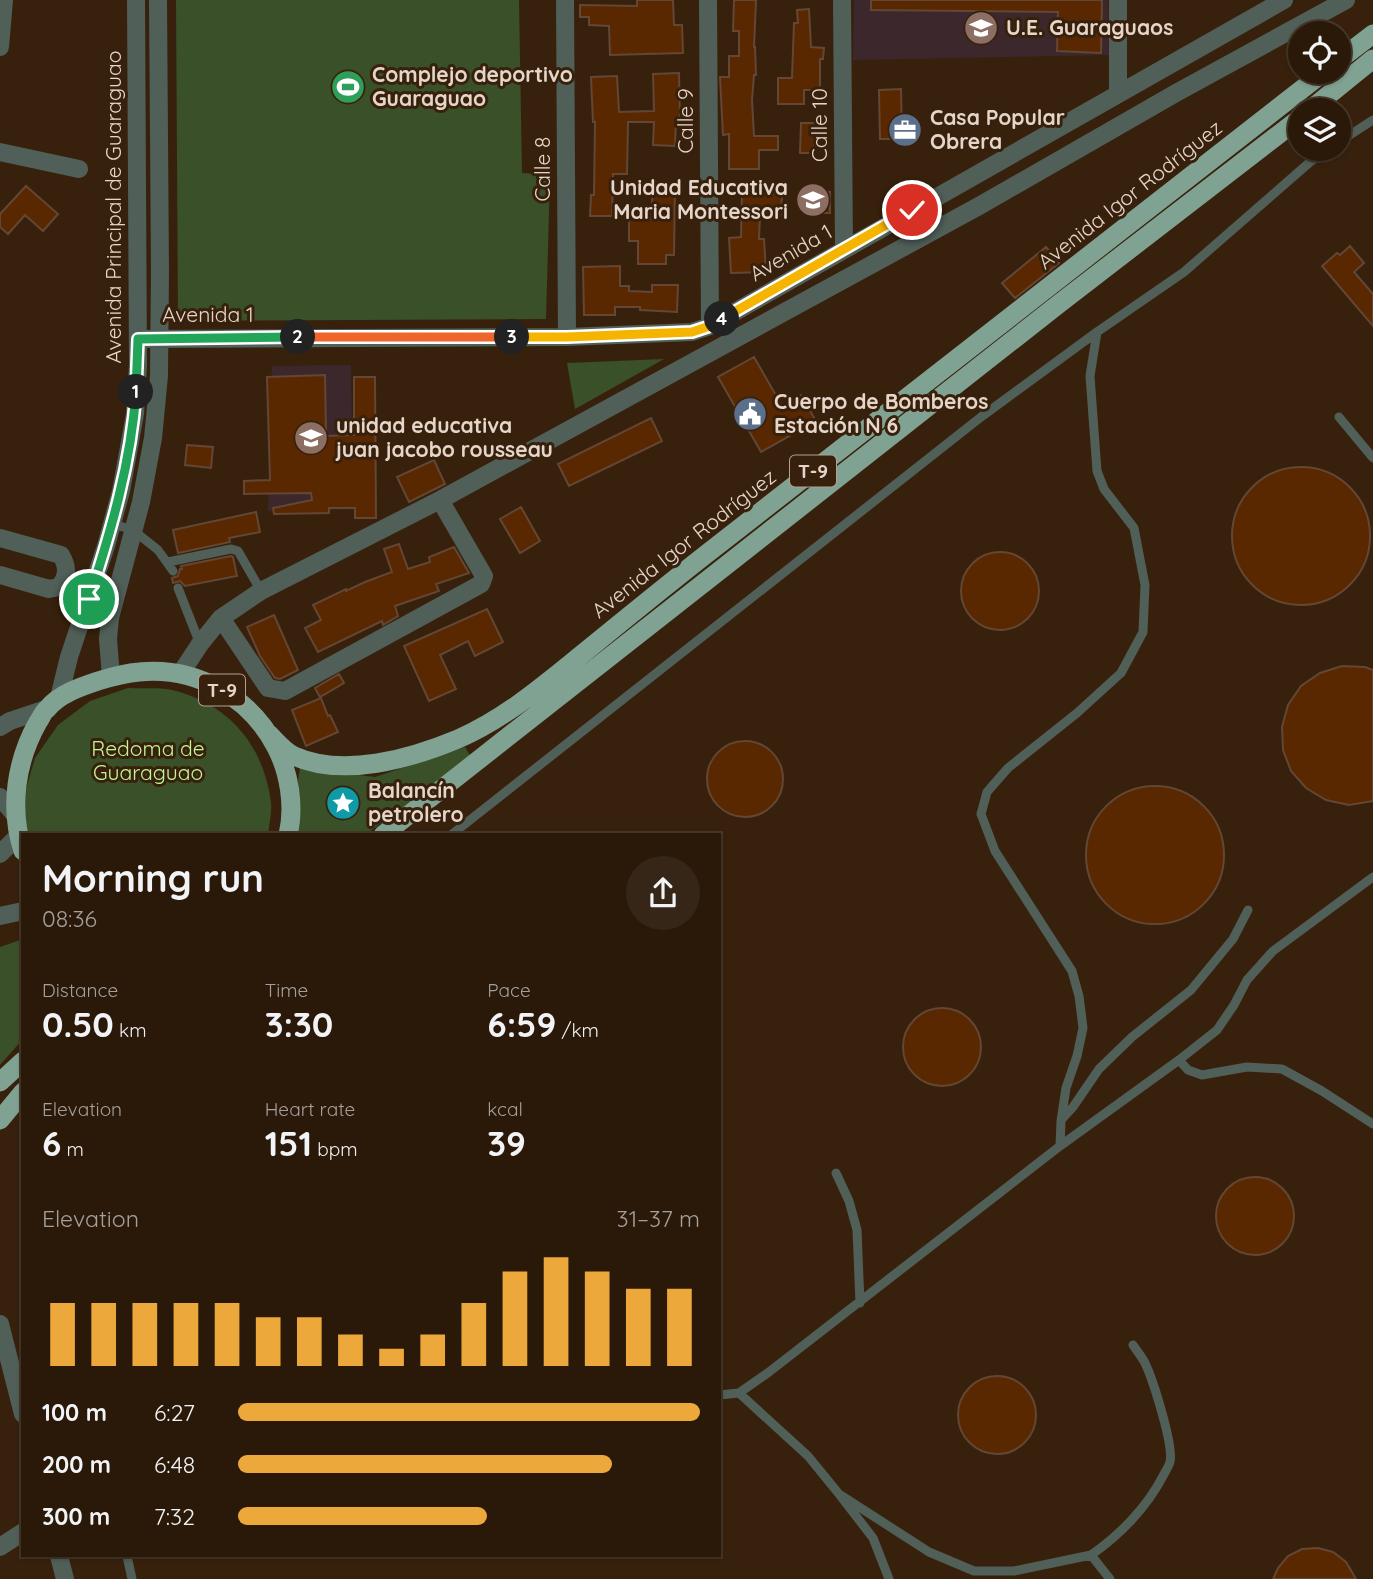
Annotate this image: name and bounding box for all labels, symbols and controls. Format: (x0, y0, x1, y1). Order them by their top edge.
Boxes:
school or university icon: U.E. Guaraguaos (962, 9, 1000, 47)
place label: U.E. Guaraguaos (1006, 14, 1173, 40)
map controls (1288, 21, 1351, 161)
button: locate (1288, 21, 1351, 84)
street label: Avenida Principal de Guaraguao (100, 51, 126, 363)
place label: Complejo deportivo Guaraguao (372, 61, 573, 111)
sports icon: Complejo deportivo Guaraguao (329, 68, 367, 106)
street label: Calle 9 (672, 88, 698, 154)
street label: Calle 10 (806, 88, 832, 162)
button: layers (1288, 98, 1351, 161)
place label: Casa Popular Obrera (930, 104, 1065, 154)
office icon: Casa Popular Obrera (886, 111, 924, 149)
street label: Avenida Igor Rodríguez (1032, 114, 1227, 274)
street label: Calle 8 (529, 137, 555, 201)
place label: Unidad Educativa Maria Montessori (610, 174, 788, 224)
pin (882, 180, 942, 240)
school or university icon: Unidad Educativa Maria Montessori (794, 181, 832, 219)
icon: check (893, 191, 931, 229)
street label: Avenida 1 (744, 218, 837, 286)
street label: Avenida 1 (162, 301, 254, 327)
pin: 4 (704, 302, 740, 336)
text: 4 (716, 306, 727, 330)
pin: 2 (280, 320, 316, 354)
pin: 3 (494, 320, 530, 354)
text: 2 (292, 324, 303, 348)
text: 3 (506, 324, 517, 348)
pin: 1 (118, 374, 154, 410)
text: 1 (132, 379, 139, 403)
place label: Cuerpo de Bomberos Estación N 6 (774, 388, 988, 438)
public building icon: Cuerpo de Bomberos Estación N 6 (731, 395, 769, 433)
place label: unidad educativa juan jacobo rousseau (335, 412, 553, 462)
school or university icon: unidad educativa juan jacobo rousseau (292, 419, 330, 457)
road number: T-9 (790, 456, 836, 486)
street label: Avenida Igor Rodríguez (586, 463, 781, 623)
pin (59, 569, 119, 629)
icon: arrive (70, 580, 108, 618)
road number: T-9 (199, 674, 245, 706)
park label: Redoma de Guaraguao (91, 735, 205, 785)
place label: Balancín petrolero (368, 777, 464, 827)
place icon: Balancín petrolero (324, 784, 362, 822)
text: Morning run (42, 854, 264, 902)
button: share (626, 856, 700, 930)
text: 08:36 (42, 904, 97, 933)
text: Distance (42, 978, 118, 1002)
text: Time (265, 978, 308, 1002)
text: Pace (487, 978, 531, 1002)
text: 0.50 (42, 1002, 114, 1046)
text: 3:30 (265, 1002, 333, 1046)
text: 6:59 (487, 1002, 556, 1046)
text: km (114, 1018, 147, 1042)
text: /km (556, 1018, 599, 1042)
text: Elevation (42, 1097, 122, 1121)
text: Heart rate (265, 1097, 355, 1121)
text: kcal (487, 1097, 523, 1121)
text: 6 (42, 1121, 61, 1165)
text: 151 (265, 1121, 312, 1165)
text: 39 (487, 1121, 526, 1165)
text: m (61, 1137, 84, 1161)
text: bpm (312, 1137, 358, 1161)
text: Elevation (42, 1204, 139, 1233)
text: 31–37 m (617, 1204, 700, 1233)
text: 100 m (42, 1398, 107, 1427)
text: 6:27 (154, 1398, 195, 1427)
text: 200 m (42, 1450, 111, 1479)
text: 6:48 (154, 1450, 195, 1479)
text: 300 m (42, 1502, 110, 1531)
text: 7:32 (154, 1502, 195, 1531)

